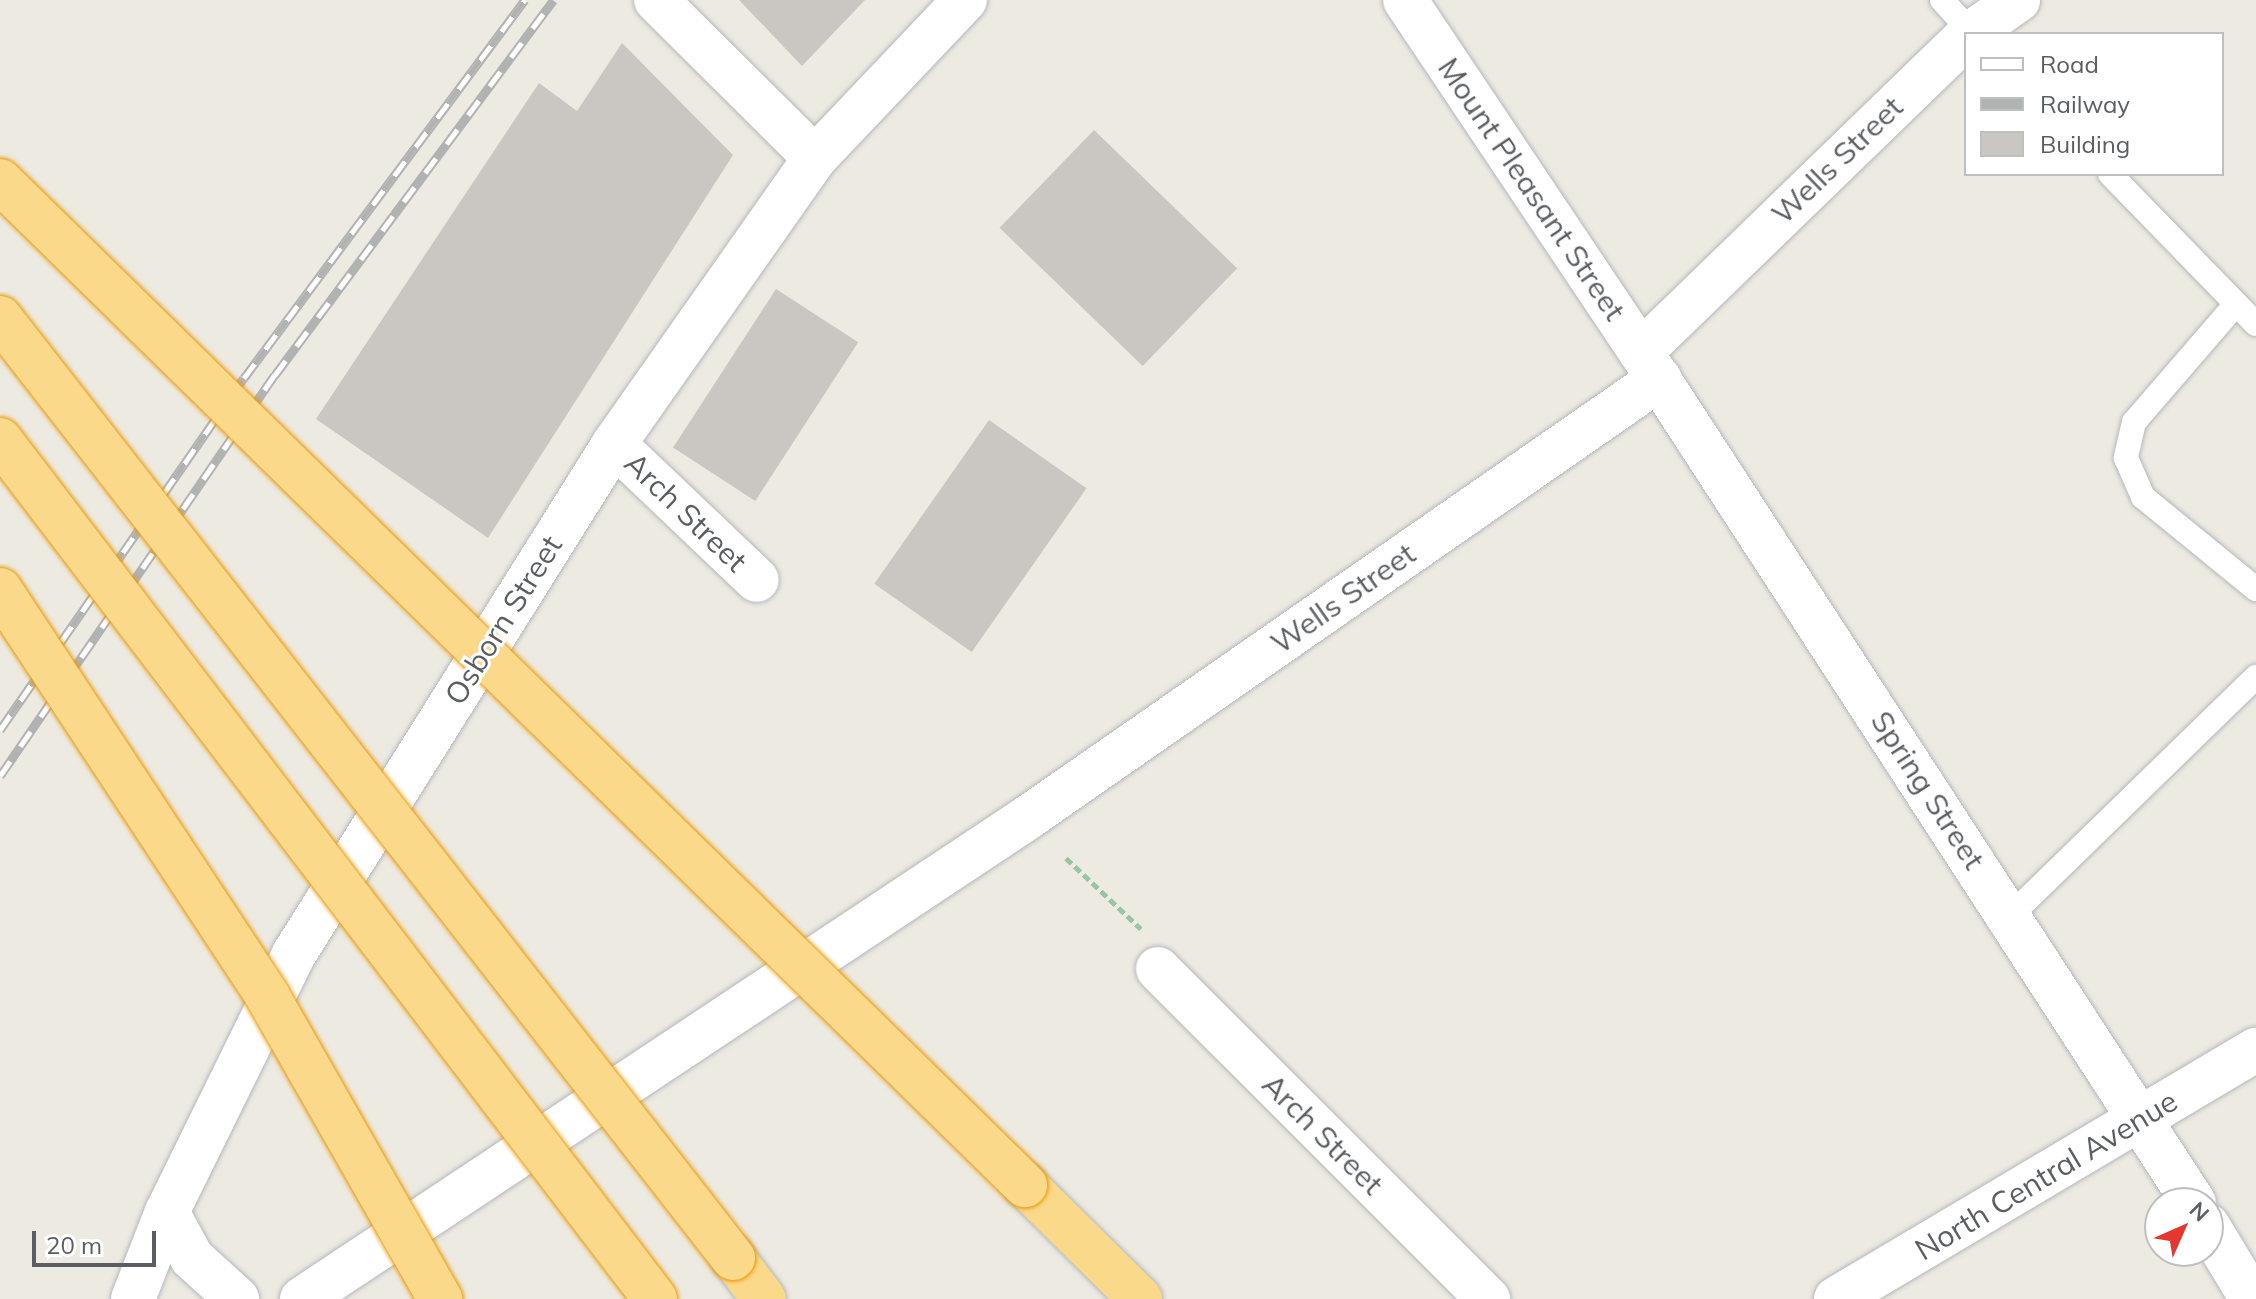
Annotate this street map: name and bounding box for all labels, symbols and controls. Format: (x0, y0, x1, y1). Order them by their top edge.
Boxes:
legend (1964, 32, 2224, 176)
text: Road (2040, 49, 2099, 79)
street label: Mount Pleasant Street (1431, 51, 1633, 327)
street label: Wells Street (1764, 89, 1910, 231)
text: Railway (2040, 89, 2130, 119)
text: Building (2040, 129, 2130, 159)
street label: Arch Street (617, 445, 755, 579)
street label: Osborn Street (437, 529, 569, 711)
street label: Wells Street (1264, 535, 1422, 661)
street label: Spring Street (1864, 704, 1992, 876)
street label: Arch Street (1255, 1066, 1391, 1202)
street label: North Central Avenue (1908, 1083, 2184, 1267)
north arrow (2144, 1187, 2224, 1267)
text: N (2184, 1196, 2215, 1227)
scale bar (36, 1215, 160, 1265)
text: 20 m (46, 1230, 102, 1260)

